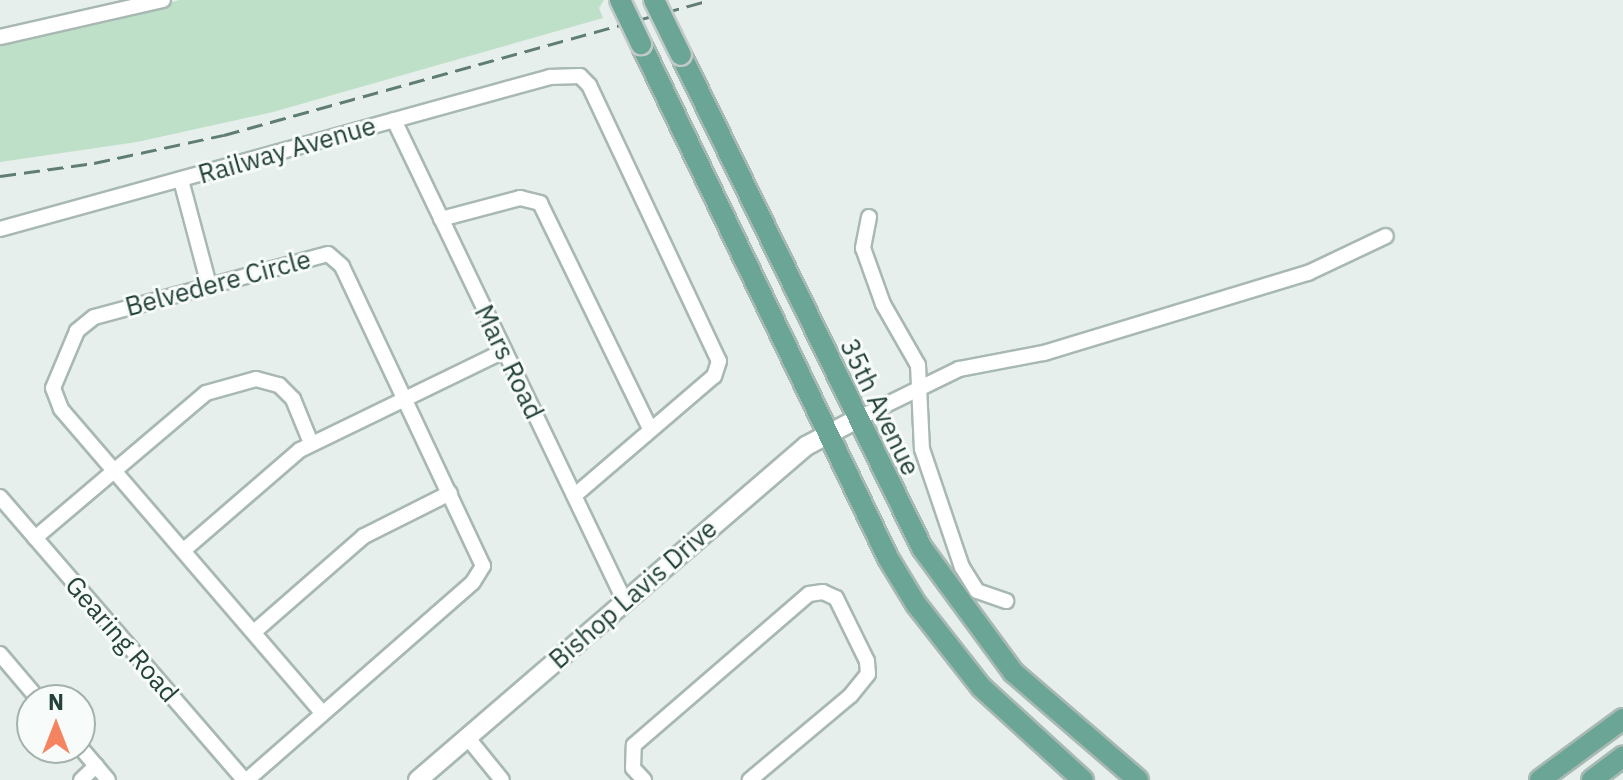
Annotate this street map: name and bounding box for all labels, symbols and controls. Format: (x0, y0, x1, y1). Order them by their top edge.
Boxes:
street label: Railway Avenue (195, 110, 379, 190)
street label: Belvedere Circle (122, 243, 314, 323)
street label: Mars Road (468, 300, 550, 424)
street label: 35th Avenue (834, 334, 926, 480)
street label: Bishop Lavis Drive (543, 513, 723, 675)
street label: Gearing Road (59, 570, 185, 708)
north arrow (16, 684, 96, 764)
text: N (48, 687, 64, 716)

